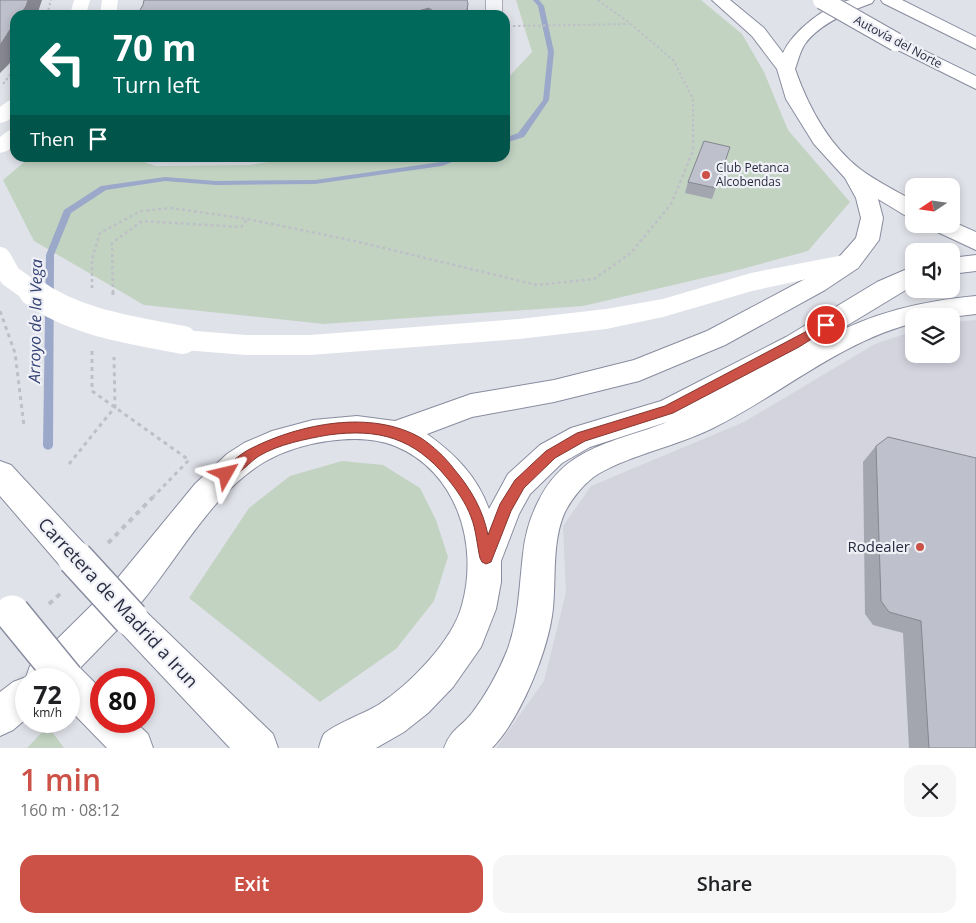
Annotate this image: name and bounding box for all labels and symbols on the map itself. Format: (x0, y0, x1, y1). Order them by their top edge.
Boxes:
street label: Autovía del Norte (851, 11, 946, 72)
place label: Club Petanca Alcobendas (716, 159, 789, 190)
marker: Club Petanca Alcobendas (700, 169, 712, 181)
north arrow (905, 178, 960, 232)
water label: Arroyo de la Vega (23, 259, 47, 384)
pin (805, 304, 847, 346)
position arrow (199, 447, 251, 499)
street label: Carretera de Madrid a Irun (33, 512, 204, 693)
place label: Rodealer (847, 536, 910, 556)
marker: Rodealer (914, 541, 926, 553)
speed limit sign: 80 (90, 668, 155, 733)

